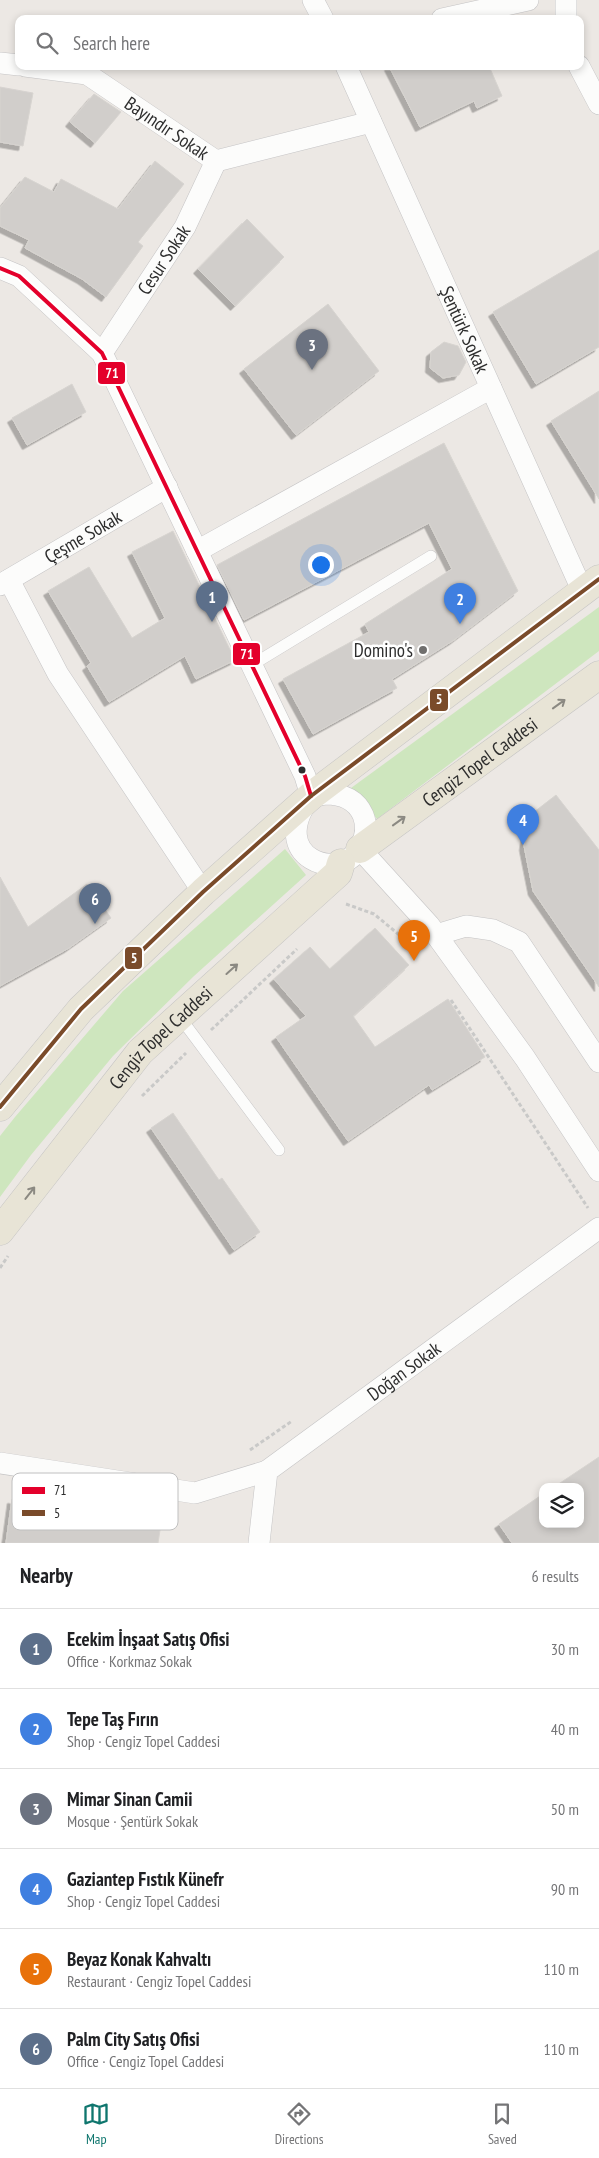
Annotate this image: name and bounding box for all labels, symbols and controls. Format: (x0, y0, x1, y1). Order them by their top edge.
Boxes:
search box (15, 15, 584, 70)
icon: search (33, 29, 61, 57)
text: Search here (73, 31, 150, 55)
street label: Bayındır Sokak (120, 91, 214, 165)
street label: Cesur Sokak (132, 219, 196, 299)
street label: Şentürk Sokak (435, 282, 495, 377)
pin: 3 (296, 329, 328, 370)
line badge: 71 (97, 361, 126, 385)
text: 71 (105, 364, 119, 382)
street label: Çeşme Sokak (40, 504, 126, 568)
your location (308, 552, 334, 578)
pin: 1 (196, 581, 228, 622)
pin: 2 (444, 583, 476, 624)
place label: Domino's (354, 638, 413, 662)
line badge: 71 (232, 642, 261, 666)
marker: Domino's (417, 644, 429, 656)
text: 71 (240, 645, 254, 663)
line badge: 5 (429, 688, 449, 712)
text: 5 (436, 690, 442, 708)
one-way arrow (551, 699, 565, 709)
street label: Cengiz Topel Caddesi (417, 712, 542, 812)
unlabelled marker (297, 765, 307, 775)
pin: 4 (507, 804, 539, 845)
one-way arrow (392, 815, 405, 826)
pin: 6 (79, 883, 111, 924)
pin: 5 (398, 920, 430, 961)
line badge: 5 (124, 946, 143, 970)
text: 5 (131, 949, 137, 967)
one-way arrow (225, 963, 238, 975)
street label: Cengiz Topel Caddesi (104, 981, 217, 1094)
one-way arrow (25, 1186, 35, 1200)
street label: Doğan Sokak (362, 1336, 446, 1406)
legend (12, 1473, 178, 1530)
text: 71 (54, 1481, 67, 1499)
map controls (539, 1483, 584, 1528)
button: layers (539, 1483, 584, 1528)
text: 5 (54, 1504, 60, 1522)
text: Nearby (20, 1562, 73, 1589)
text: 6 results (532, 1566, 579, 1586)
text: Ecekim İnşaat Satış Ofisi (67, 1627, 230, 1651)
text: 1 (32, 1639, 40, 1659)
text: 30 m (551, 1639, 579, 1659)
text: Office · Korkmaz Sokak (67, 1651, 192, 1671)
text: Tepe Taş Fırın (67, 1707, 158, 1731)
text: 2 (32, 1719, 40, 1739)
text: 40 m (551, 1719, 579, 1739)
text: Shop · Cengiz Topel Caddesi (67, 1731, 220, 1751)
text: Mimar Sinan Camii (67, 1787, 193, 1811)
text: 3 (32, 1799, 40, 1819)
text: 50 m (551, 1799, 579, 1819)
text: Mosque · Şentürk Sokak (67, 1811, 198, 1831)
text: Gaziantep Fıstık Künefr (67, 1867, 224, 1891)
text: 4 (32, 1879, 40, 1899)
text: 90 m (551, 1879, 579, 1899)
text: Shop · Cengiz Topel Caddesi (67, 1891, 220, 1911)
text: Beyaz Konak Kahvaltı (67, 1947, 211, 1971)
text: 5 (32, 1959, 40, 1979)
text: 110 m (544, 1959, 579, 1979)
text: Restaurant · Cengiz Topel Caddesi (67, 1971, 251, 1991)
text: Palm City Satış Ofisi (67, 2027, 200, 2051)
text: 6 (32, 2039, 40, 2059)
text: 110 m (544, 2039, 579, 2059)
text: Office · Cengiz Topel Caddesi (67, 2051, 224, 2071)
tab: Map (82, 2100, 110, 2148)
tab: Directions (275, 2100, 323, 2148)
tab: Saved (488, 2100, 517, 2148)

